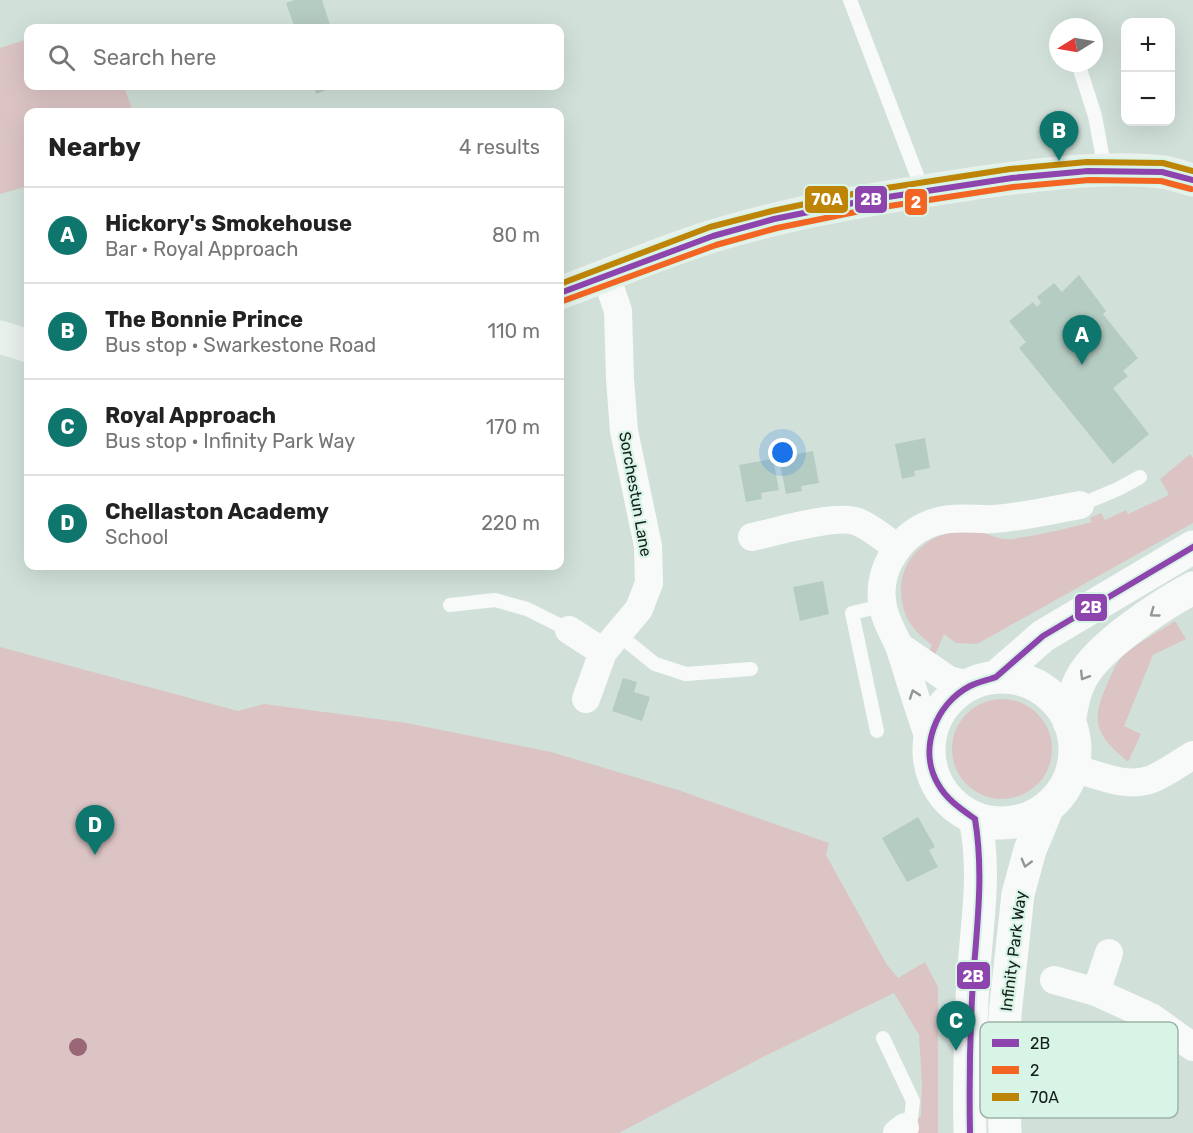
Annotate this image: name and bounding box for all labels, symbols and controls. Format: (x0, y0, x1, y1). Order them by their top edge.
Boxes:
north arrow (1049, 18, 1103, 72)
map controls (1121, 18, 1175, 126)
button: + (1121, 18, 1175, 72)
search box (24, 24, 564, 90)
icon: search (45, 41, 78, 74)
text: Search here (93, 44, 216, 71)
button: − (1121, 72, 1175, 126)
pin: B (1040, 112, 1078, 161)
text: Nearby (48, 132, 141, 163)
text: 4 results (459, 135, 540, 159)
line badge: 70A (804, 185, 849, 214)
line badge: 2B (854, 185, 888, 214)
line badge: 2 (904, 188, 928, 216)
text: 70A (811, 190, 843, 209)
text: 2B (860, 190, 882, 209)
text: 2 (911, 193, 921, 212)
text: Hickory's Smokehouse (105, 210, 352, 237)
text: A (60, 223, 75, 247)
text: 80 m (492, 223, 540, 247)
text: Bar · Royal Approach (105, 237, 298, 261)
text: The Bonnie Prince (105, 306, 303, 333)
pin: A (1062, 316, 1102, 365)
text: B (60, 319, 75, 343)
text: 110 m (488, 319, 540, 343)
text: Bus stop · Swarkestone Road (105, 333, 376, 357)
text: Royal Approach (105, 402, 276, 429)
text: C (60, 415, 75, 439)
text: 170 m (486, 415, 540, 439)
text: Bus stop · Infinity Park Way (105, 429, 355, 453)
street label: Sorchestun Lane (615, 430, 656, 558)
your location (768, 438, 797, 467)
text: Chellaston Academy (105, 498, 329, 525)
text: D (60, 511, 75, 535)
text: 220 m (481, 511, 540, 535)
text: School (105, 525, 168, 549)
line badge: 2B (1074, 593, 1108, 622)
text: 2B (1080, 598, 1102, 617)
one-way arrow (1150, 605, 1161, 616)
one-way arrow (1080, 670, 1092, 680)
one-way arrow (908, 689, 921, 700)
pin: D (76, 806, 115, 855)
one-way arrow (1021, 857, 1033, 868)
street label: Infinity Park Way (997, 889, 1030, 1013)
line badge: 2B (956, 961, 991, 990)
text: 2B (962, 967, 984, 986)
pin: C (936, 1002, 976, 1051)
legend (980, 1022, 1178, 1118)
text: 2B (1030, 1034, 1050, 1053)
text: 2 (1030, 1061, 1039, 1080)
text: 70A (1030, 1088, 1059, 1107)

